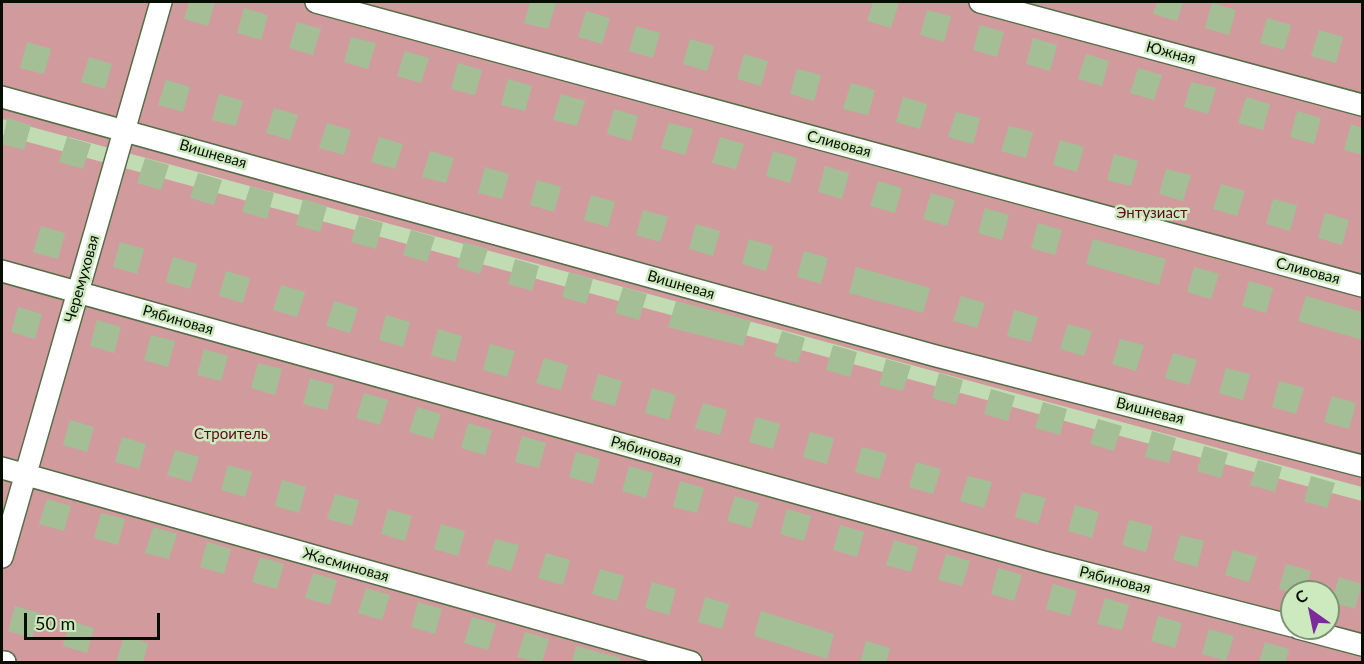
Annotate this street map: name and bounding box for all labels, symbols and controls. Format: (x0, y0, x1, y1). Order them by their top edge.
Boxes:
street label: Южная (1144, 38, 1198, 68)
street label: Сливовая (805, 127, 873, 161)
street label: Вишневая (177, 136, 249, 172)
park label: Энтузиаст (1116, 204, 1188, 222)
street label: Черемуховая (61, 233, 103, 325)
street label: Сливовая (1274, 254, 1342, 288)
street label: Вишневая (645, 267, 717, 303)
street label: Рябиновая (141, 301, 215, 339)
street label: Вишневая (1114, 394, 1186, 428)
park label: Строитель (194, 425, 268, 443)
street label: Рябиновая (609, 432, 683, 470)
street label: Жасминовая (301, 544, 391, 586)
street label: Рябиновая (1078, 562, 1152, 598)
north arrow (1280, 580, 1340, 640)
text: С (1291, 585, 1311, 607)
scale bar (27, 601, 164, 639)
text: 50 m (35, 612, 75, 634)

